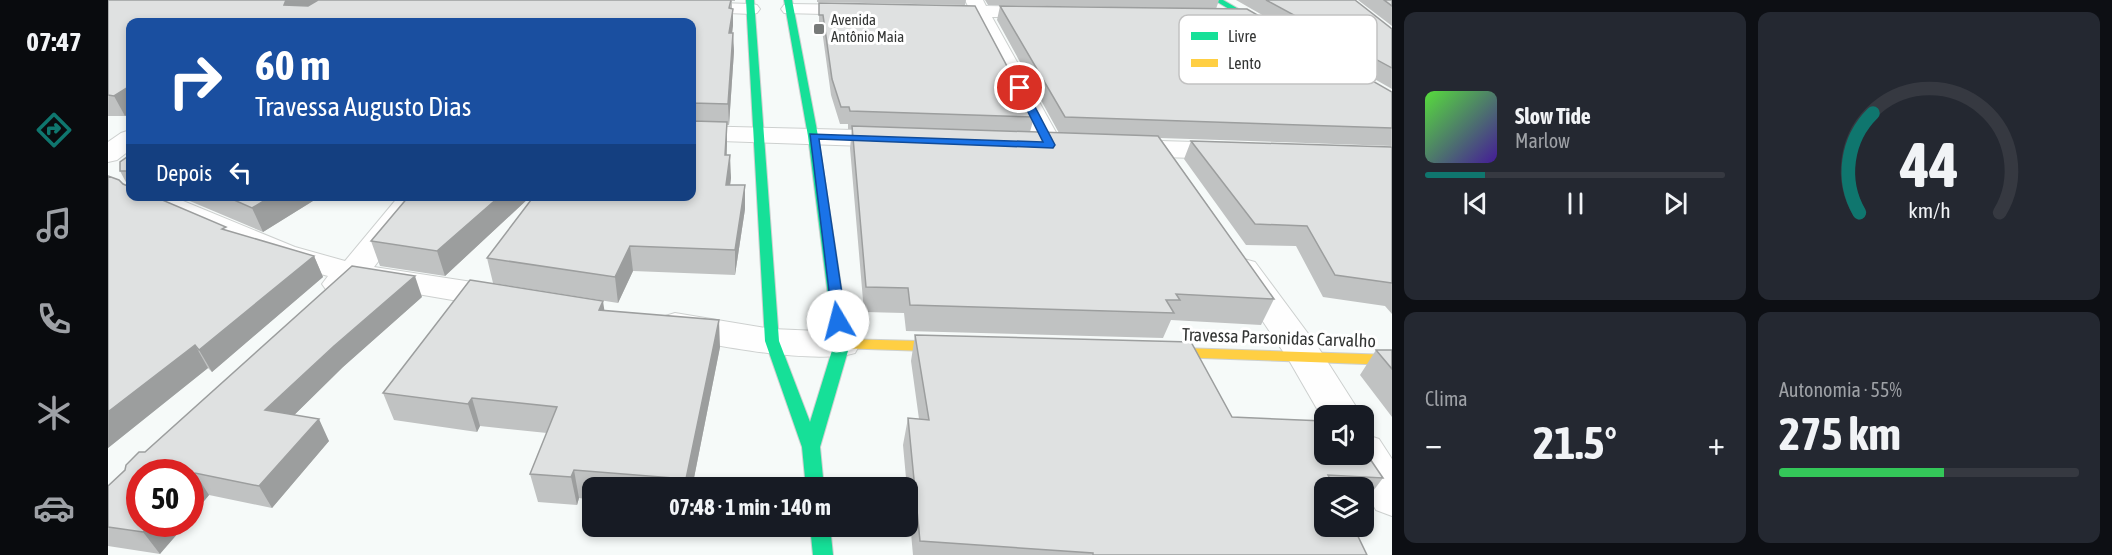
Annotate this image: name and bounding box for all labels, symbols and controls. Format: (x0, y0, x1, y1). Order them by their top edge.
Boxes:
place label: Avenida Antônio Maia (831, 11, 904, 45)
legend (1179, 15, 1377, 84)
marker: Avenida Antônio Maia (812, 22, 826, 36)
text: 07:47 (26, 26, 82, 57)
text: Livre (1228, 27, 1256, 45)
text: 60 m (255, 41, 330, 89)
icon: right (156, 42, 234, 120)
text: Lento (1228, 54, 1261, 72)
pin (994, 62, 1045, 113)
icon: arrive (1003, 71, 1036, 104)
text: Travessa Augusto Dias (255, 91, 471, 122)
text: Slow Tide (1515, 103, 1591, 129)
icon: directions (33, 109, 75, 151)
text: Marlow (1515, 129, 1570, 152)
text: 44 (1899, 129, 1958, 200)
icon: left (224, 156, 257, 189)
text: Depois (156, 160, 212, 186)
icon: previous (1459, 187, 1492, 220)
icon: pause (1559, 187, 1592, 220)
icon: next (1659, 187, 1692, 220)
text: km/h (1908, 198, 1950, 223)
icon: music (33, 204, 75, 246)
position arrow (806, 289, 870, 353)
icon: phone (33, 298, 75, 340)
street label: Travessa Parsonidas Carvalho (1182, 324, 1376, 351)
text: Autonomia · 55% (1779, 378, 1902, 401)
text: Clima (1425, 387, 1468, 410)
icon: climate (33, 392, 75, 434)
map controls (1314, 405, 1374, 537)
button: sound (1314, 405, 1374, 465)
text: 275 km (1779, 408, 1901, 460)
text: 21.5° (1533, 417, 1617, 469)
text: − (1425, 424, 1442, 462)
text: + (1708, 424, 1725, 462)
speed limit sign: 50 (126, 459, 204, 537)
button: layers (1314, 477, 1374, 537)
icon: car (33, 487, 75, 529)
text: 07:48 · 1 min · 140 m (669, 494, 831, 520)

